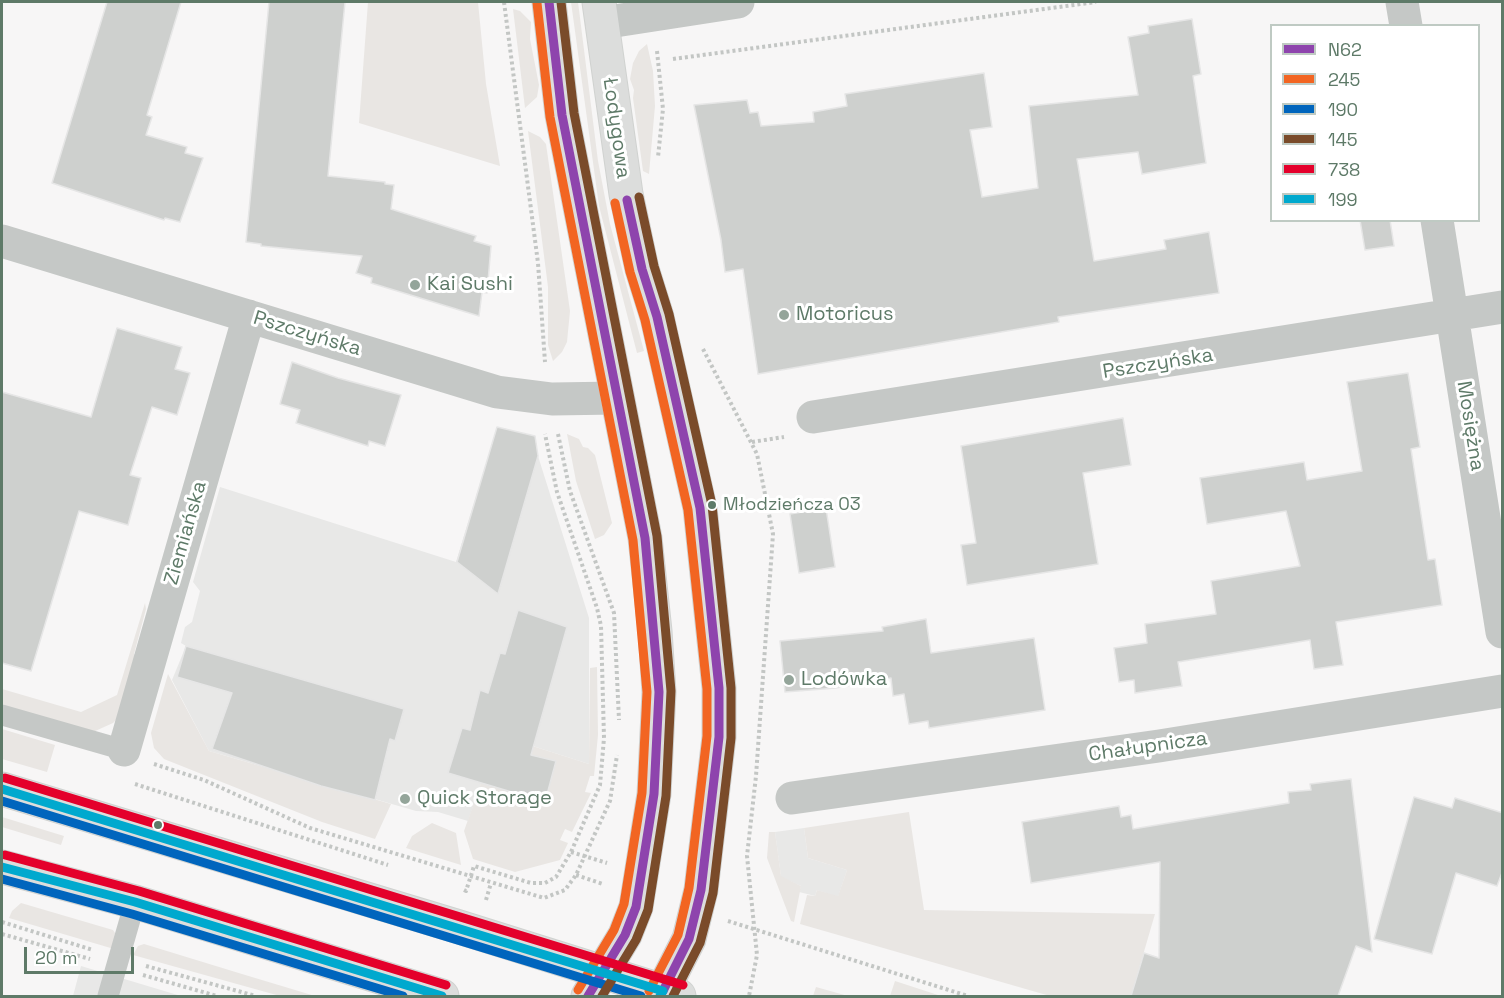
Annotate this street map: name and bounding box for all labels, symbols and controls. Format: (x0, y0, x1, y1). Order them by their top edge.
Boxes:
legend (1270, 24, 1480, 222)
text: N62 (1328, 38, 1362, 61)
text: 245 (1328, 68, 1360, 91)
street label: Łodygowa (597, 76, 635, 180)
text: 190 (1328, 98, 1358, 121)
text: 145 (1328, 128, 1358, 151)
text: 738 (1328, 158, 1360, 181)
text: 199 (1328, 188, 1358, 211)
place label: Kai Sushi (427, 273, 513, 297)
marker: Kai Sushi (408, 278, 422, 292)
place label: Motoricus (796, 303, 894, 327)
street label: Pszczyńska (250, 306, 364, 362)
marker: Motoricus (777, 308, 791, 322)
street label: Pszczyńska (1101, 343, 1215, 385)
street label: Mosiężna (1451, 379, 1489, 473)
street label: Ziemiańska (160, 478, 212, 588)
place label: Młodzieńcza 03 (723, 494, 861, 516)
marker: Młodzieńcza 03 (706, 499, 718, 511)
place label: Lodówka (801, 668, 887, 692)
marker: Lodówka (782, 673, 796, 687)
street label: Chałupnicza (1087, 727, 1209, 767)
place label: Quick Storage (417, 787, 552, 811)
marker: Quick Storage (398, 792, 412, 806)
unlabelled marker (152, 819, 164, 831)
scale bar (27, 935, 136, 973)
text: 20 m (35, 946, 78, 969)

